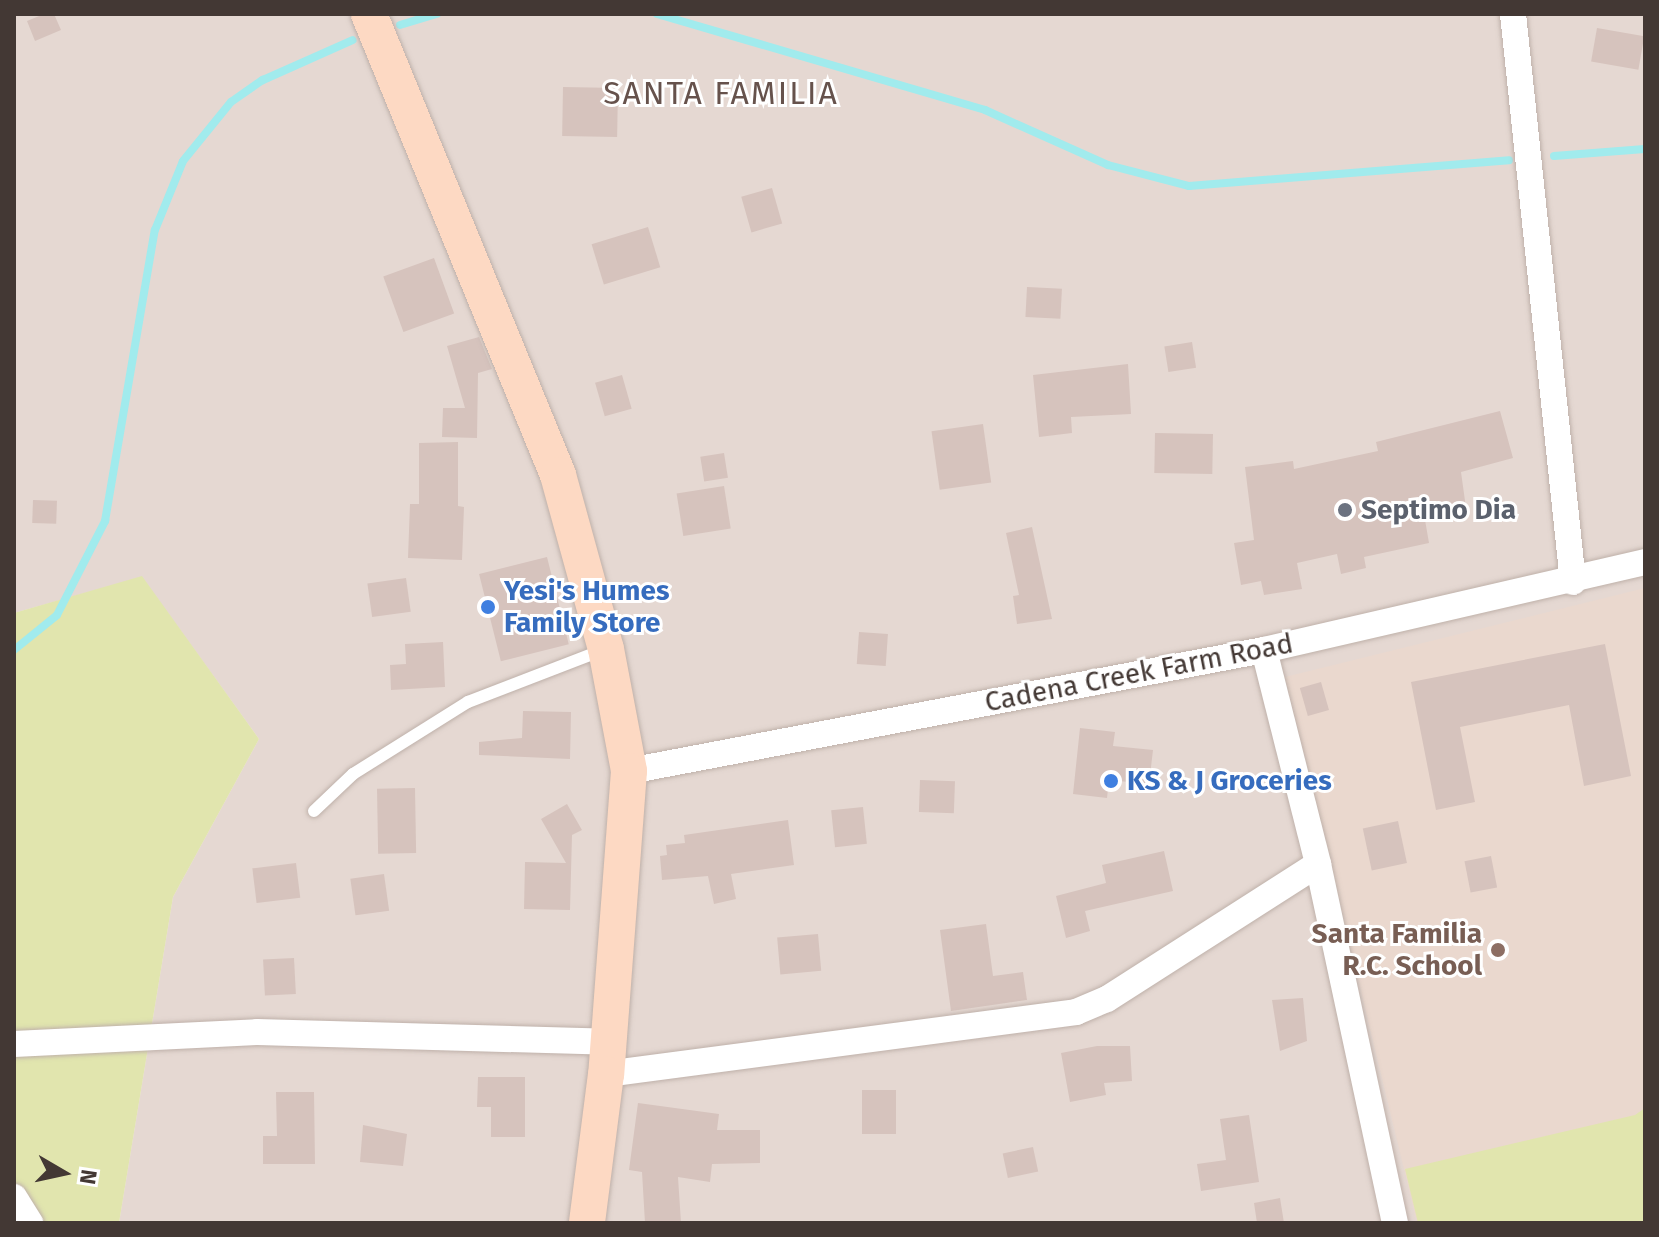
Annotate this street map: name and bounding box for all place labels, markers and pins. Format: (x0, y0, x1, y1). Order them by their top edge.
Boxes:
place label: Septimo Dia (1361, 493, 1516, 527)
marker: Septimo Dia (1336, 501, 1354, 519)
place label: Yesi's Humes Family Store (504, 574, 670, 640)
marker: Yesi's Humes Family Store (479, 598, 497, 616)
place label: KS & J Groceries (1127, 764, 1332, 798)
marker: KS & J Groceries (1102, 772, 1120, 790)
place label: Santa Familia R.C. School (1312, 917, 1482, 983)
marker: Santa Familia R.C. School (1489, 941, 1507, 959)

